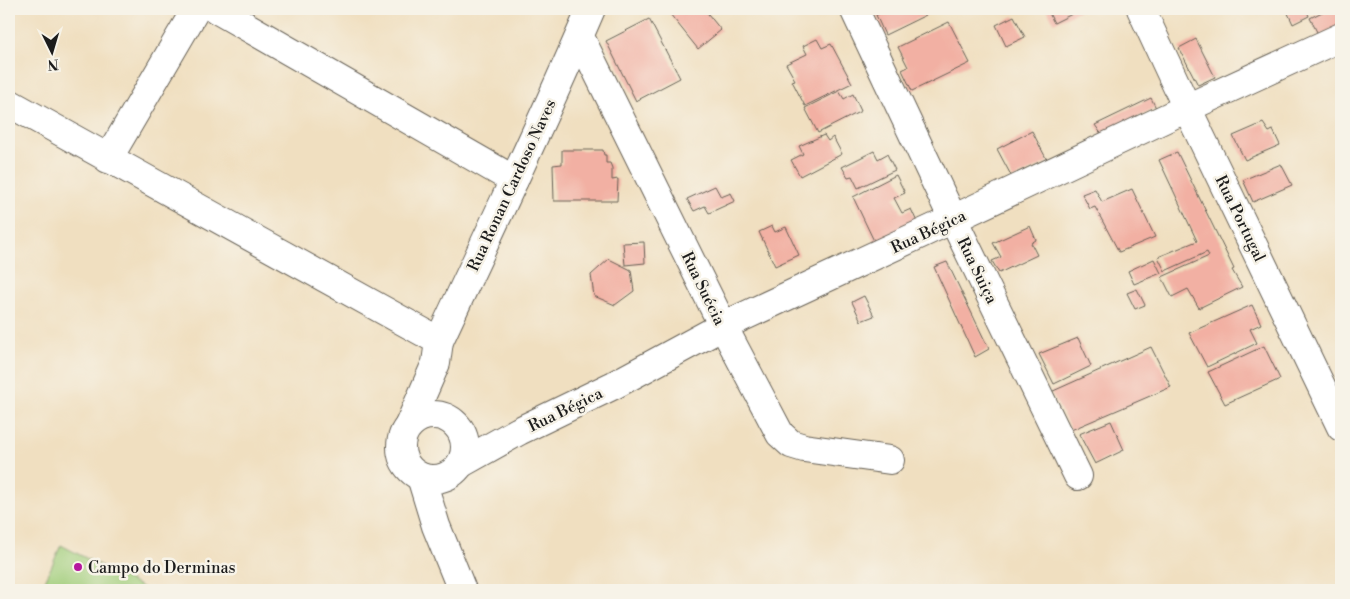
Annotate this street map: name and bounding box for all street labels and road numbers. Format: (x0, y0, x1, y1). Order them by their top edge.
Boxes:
street label: Rua Ronan Cardoso Naves (463, 96, 561, 275)
street label: Rua Portugal (1211, 172, 1270, 265)
street label: Rua Bégica (888, 205, 970, 258)
street label: Rua Suiça (952, 234, 1002, 308)
street label: Rua Suécia (677, 248, 730, 329)
street label: Rua Bégica (525, 383, 607, 437)

